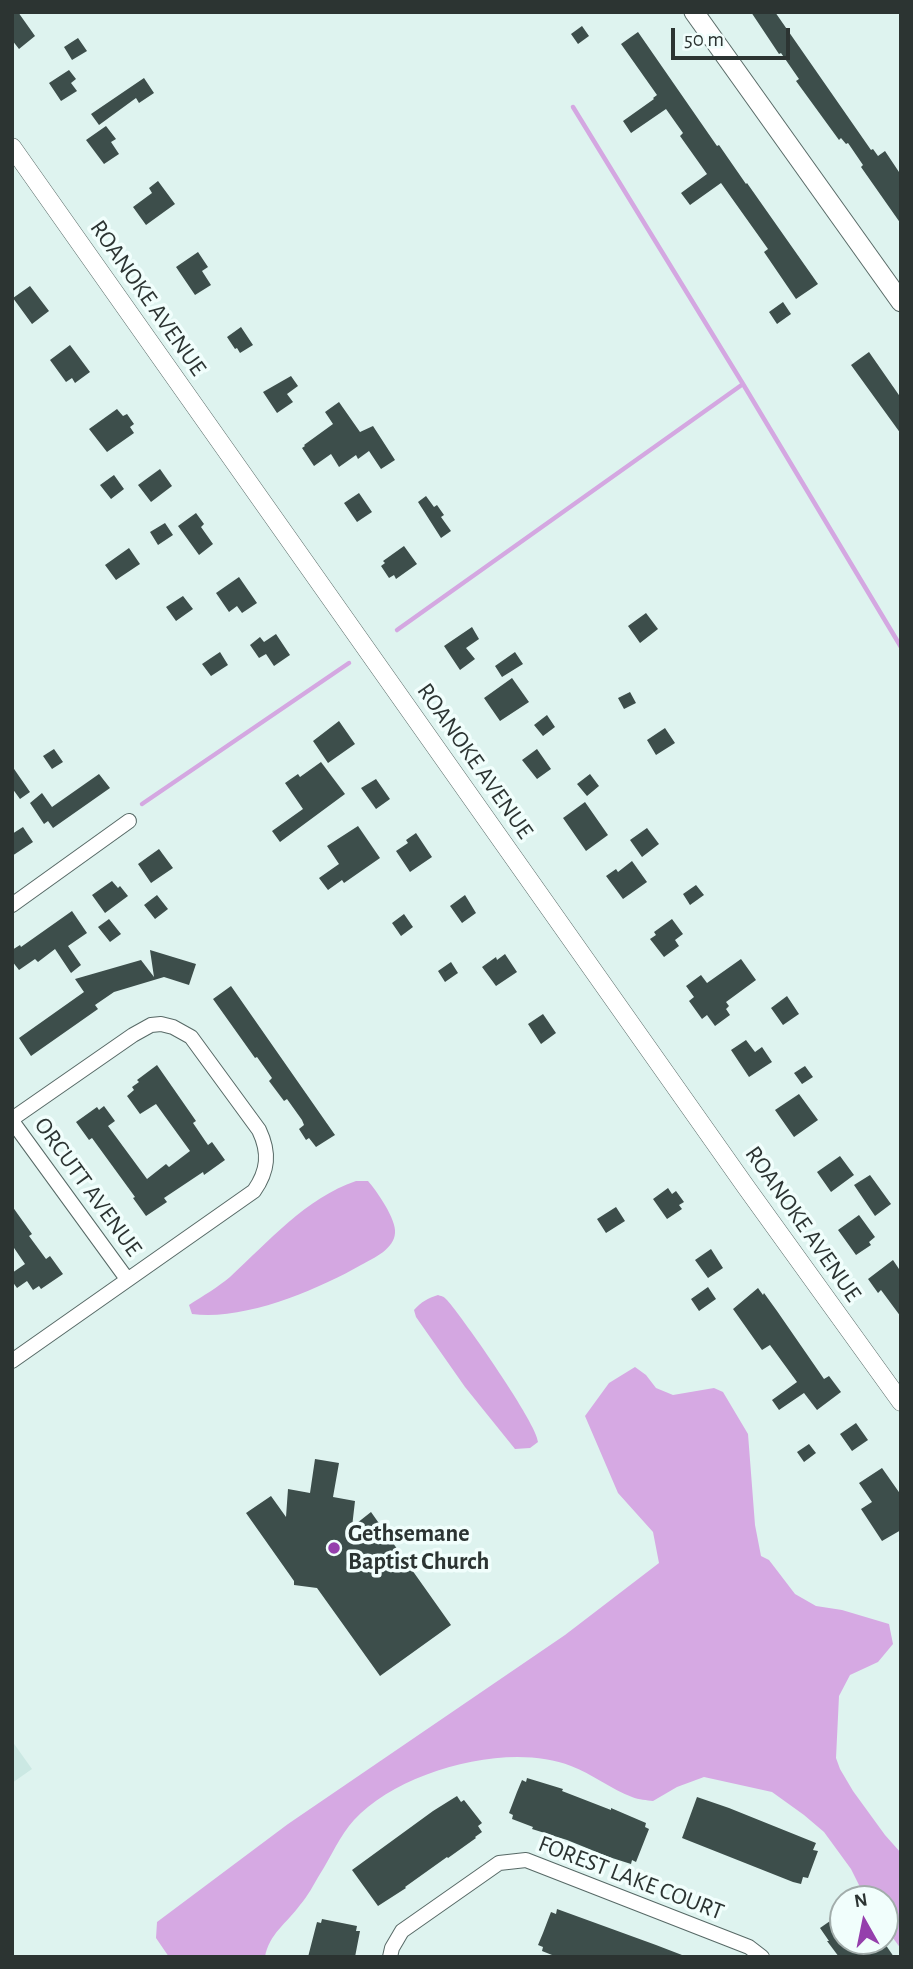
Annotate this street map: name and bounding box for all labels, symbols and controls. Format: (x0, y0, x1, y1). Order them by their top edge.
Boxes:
scale bar (675, 14, 794, 58)
text: 50 m (684, 29, 724, 50)
street label: ROANOKE AVENUE (84, 215, 212, 381)
street label: ROANOKE AVENUE (411, 678, 539, 844)
street label: ORCUTT AVENUE (28, 1112, 148, 1262)
street label: ROANOKE AVENUE (739, 1141, 867, 1307)
place label: Gethsemane Baptist Church (348, 1520, 489, 1576)
marker: Gethsemane Baptist Church (326, 1540, 342, 1556)
street label: FOREST LAKE COURT (534, 1829, 728, 1927)
north arrow (829, 1885, 899, 1955)
text: N (853, 1890, 869, 1911)

